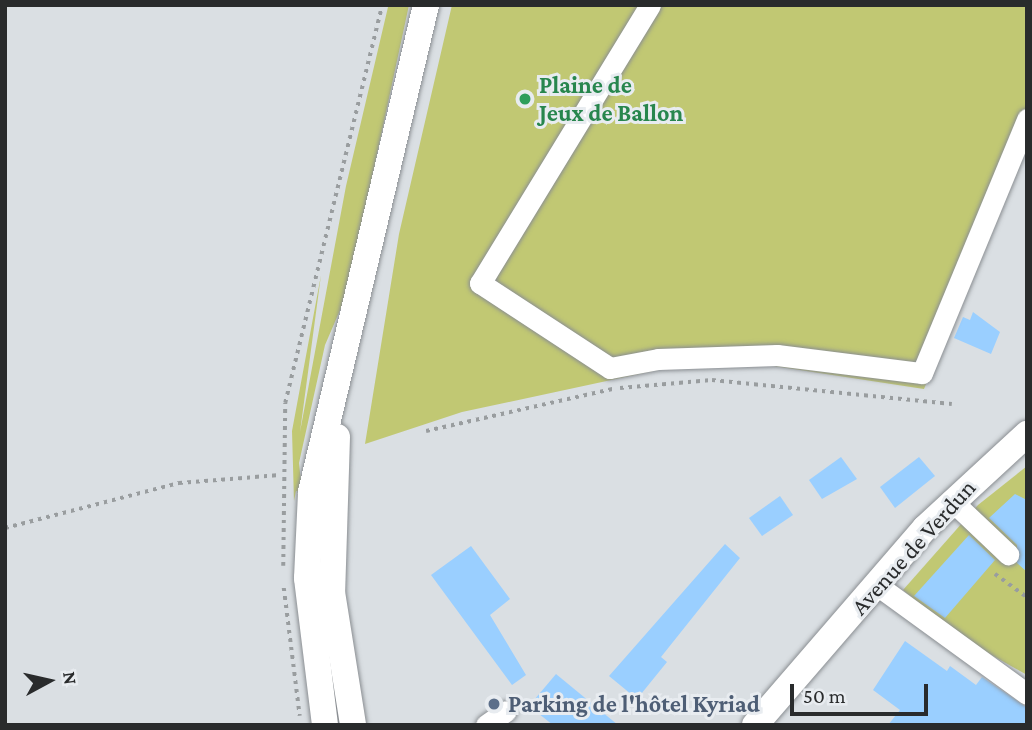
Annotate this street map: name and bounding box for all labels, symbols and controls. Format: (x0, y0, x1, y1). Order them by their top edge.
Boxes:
place label: Plaine de Jeux de Ballon (539, 71, 683, 127)
marker: Plaine de Jeux de Ballon (517, 91, 533, 107)
street label: Avenue de Verdun (845, 473, 981, 621)
north arrow (14, 646, 84, 716)
text: N (59, 670, 82, 686)
scale bar (794, 670, 932, 714)
text: 50 m (803, 684, 846, 708)
place label: Parking de l'hôtel Kyriad (508, 690, 760, 718)
marker: Parking de l'hôtel Kyriad (486, 696, 502, 712)

